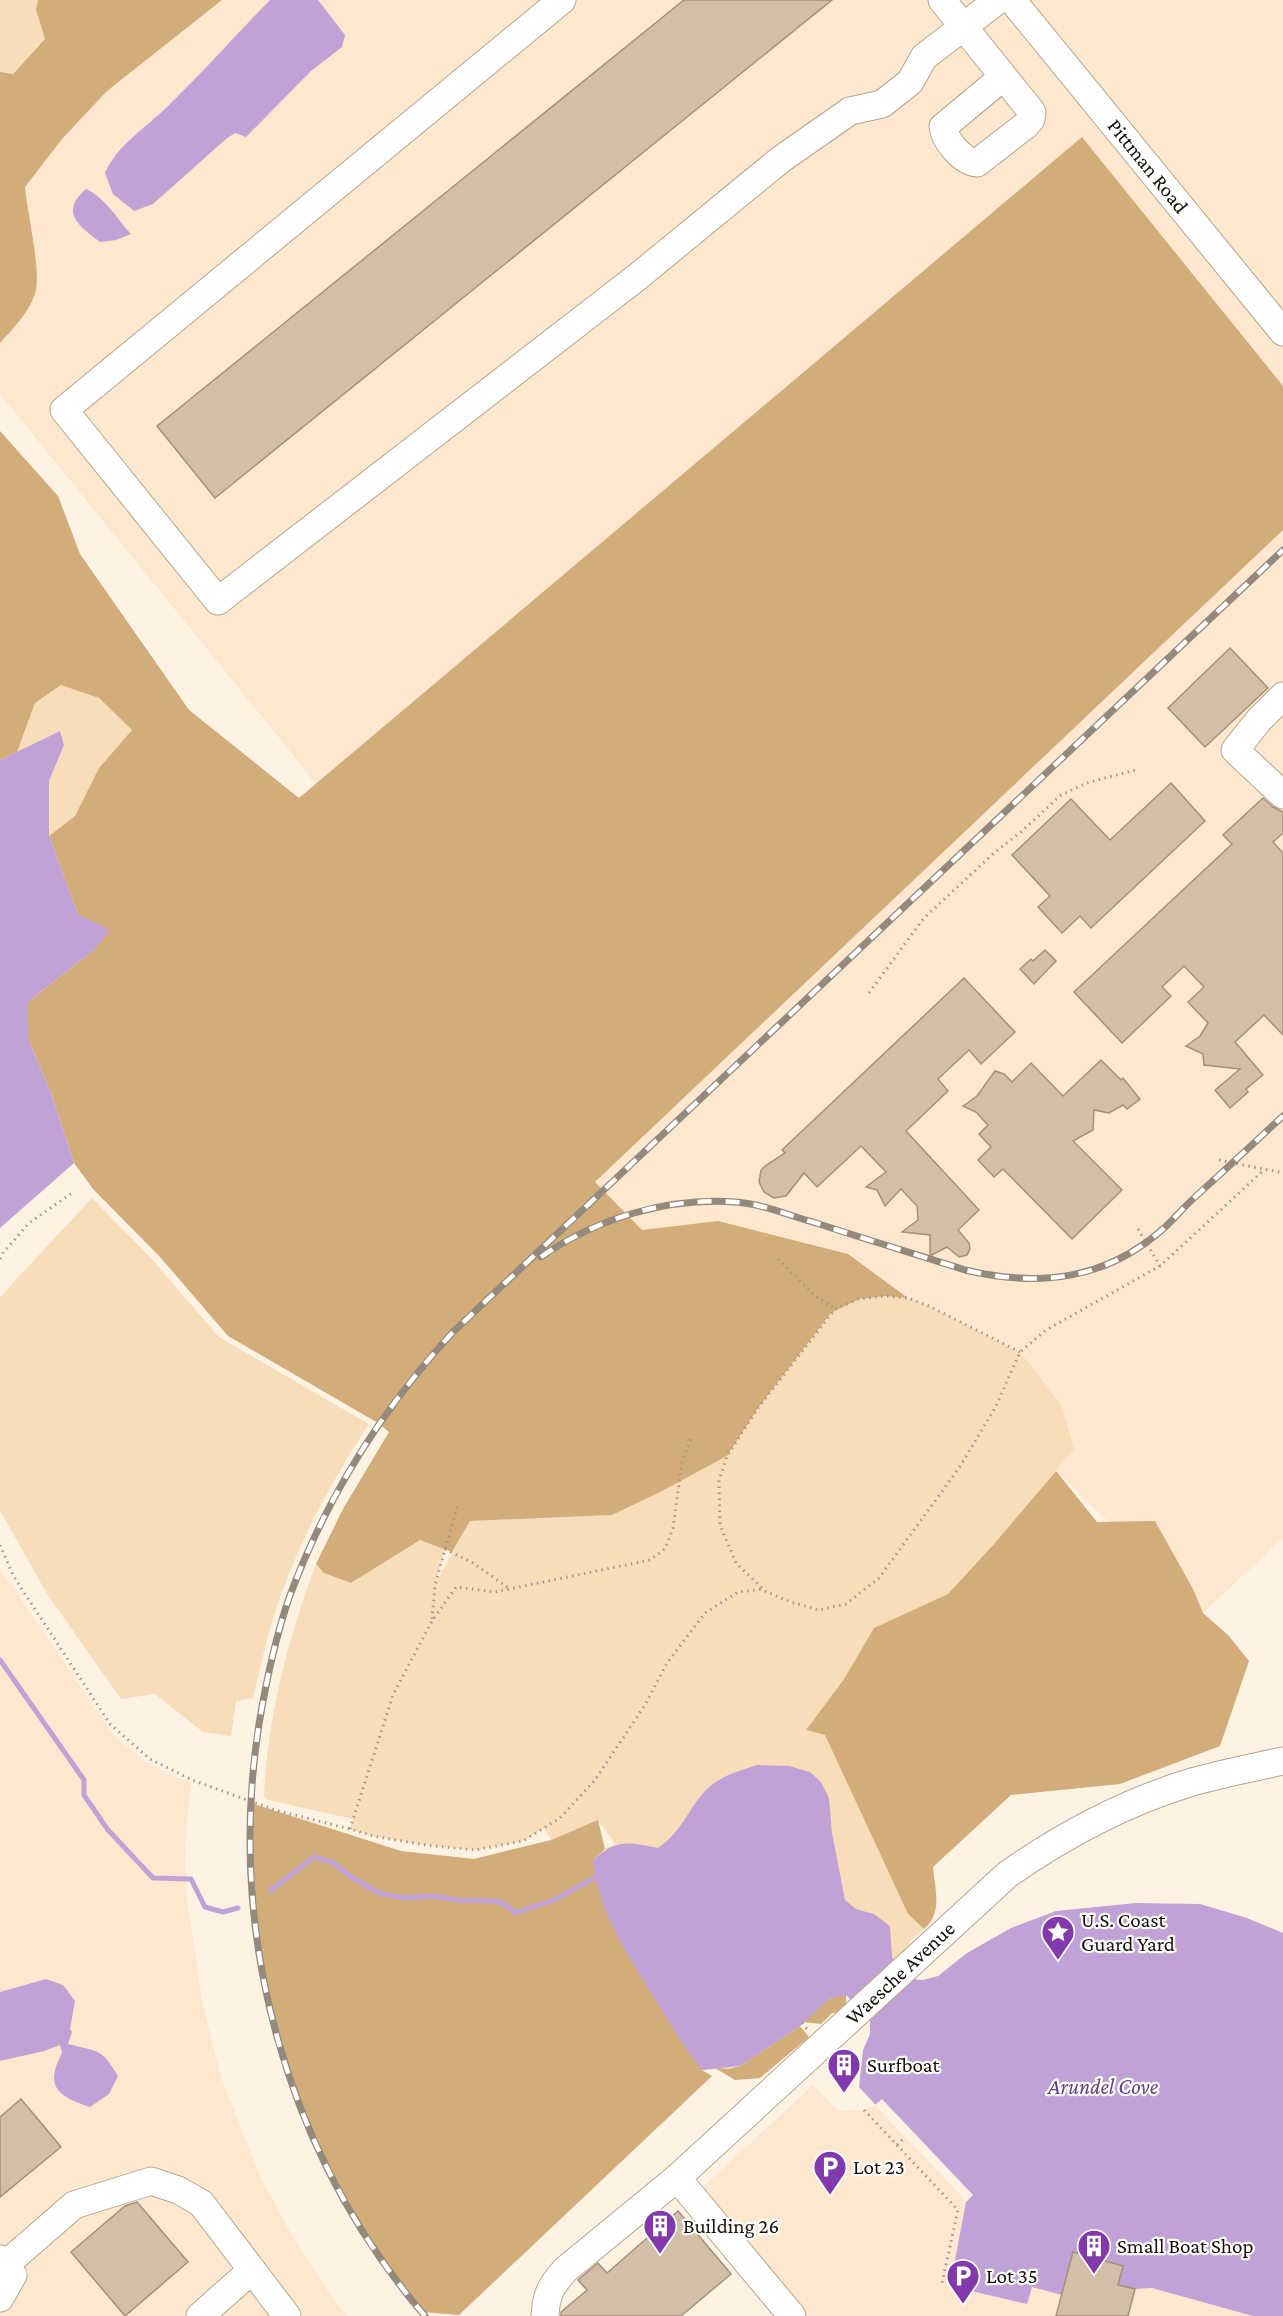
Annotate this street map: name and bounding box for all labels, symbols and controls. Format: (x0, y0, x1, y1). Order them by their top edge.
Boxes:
street label: Pittman Road (1103, 114, 1193, 218)
place label: U.S. Coast Guard Yard (1081, 1908, 1175, 1956)
place icon: U.S. Coast Guard Yard (1040, 1914, 1076, 1961)
street label: Waesche Avenue (840, 1916, 960, 2030)
building icon: Surfboat (826, 2047, 862, 2094)
place label: Surfboat (867, 2053, 941, 2077)
water label: Arundel Cove (1047, 2074, 1159, 2099)
parking icon: Lot 23 (812, 2149, 848, 2196)
place label: Lot 23 (853, 2155, 905, 2179)
building icon: Building 26 (642, 2208, 678, 2255)
place label: Building 26 (683, 2214, 779, 2238)
building icon: Small Boat Shop (1076, 2228, 1112, 2275)
place label: Small Boat Shop (1117, 2234, 1253, 2258)
parking icon: Lot 35 (945, 2258, 981, 2305)
place label: Lot 35 (986, 2264, 1038, 2288)

